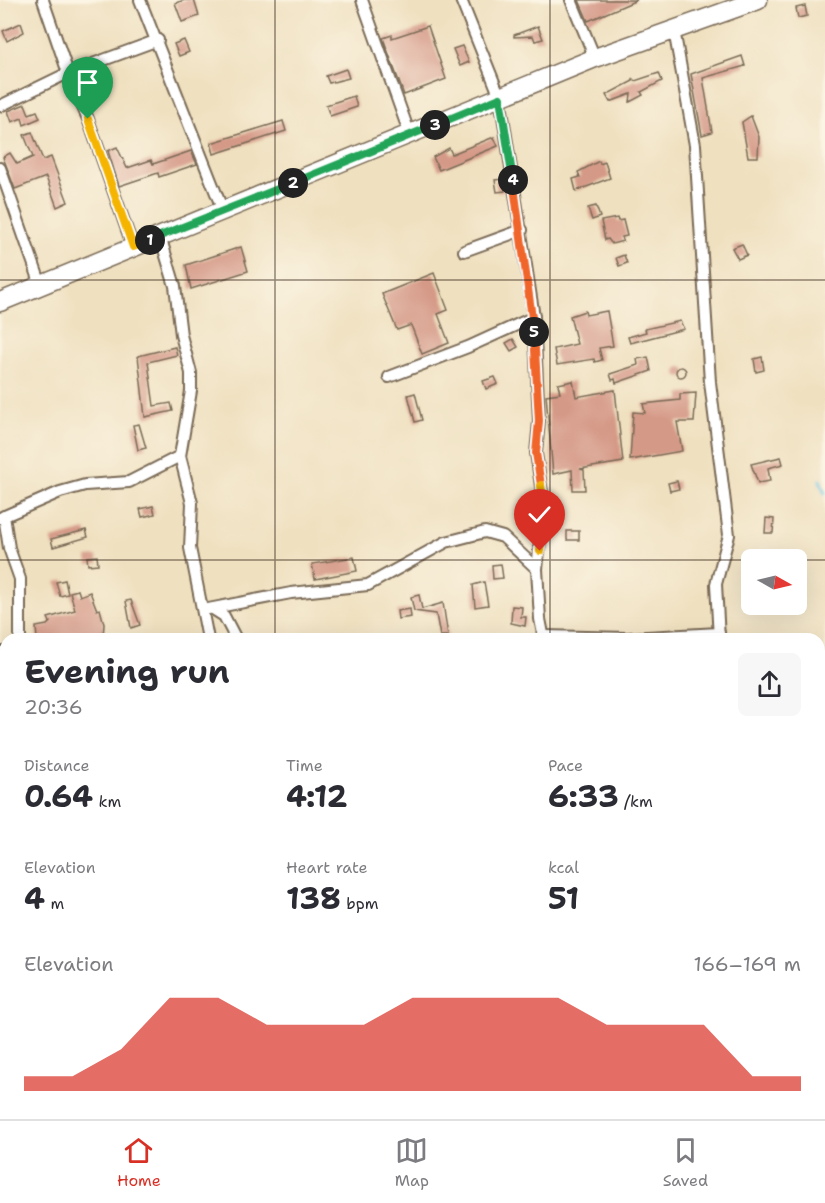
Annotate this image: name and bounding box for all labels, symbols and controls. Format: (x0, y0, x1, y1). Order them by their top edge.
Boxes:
pin (62, 57, 113, 119)
icon: arrive (71, 66, 104, 99)
pin: 3 (420, 110, 450, 140)
text: 3 (429, 114, 441, 135)
pin: 4 (498, 165, 528, 195)
pin: 2 (278, 168, 308, 198)
text: 4 (507, 169, 519, 190)
text: 2 (287, 172, 299, 193)
pin: 1 (135, 225, 165, 255)
text: 1 (146, 229, 154, 250)
pin: 5 (519, 317, 549, 347)
text: 5 (529, 321, 539, 342)
pin (514, 489, 565, 551)
icon: check (523, 498, 556, 531)
north arrow (741, 549, 807, 615)
map controls (741, 549, 807, 615)
text: Evening run (24, 649, 230, 694)
button: share (738, 653, 801, 716)
text: 20:36 (24, 694, 83, 720)
text: Distance (24, 755, 90, 776)
text: Time (286, 755, 323, 776)
text: Pace (548, 755, 583, 776)
text: 0.64 (24, 776, 93, 817)
text: 4:12 (286, 776, 347, 817)
text: 6:33 (548, 776, 619, 817)
text: km (93, 791, 121, 812)
text: /km (619, 791, 653, 812)
text: Elevation (24, 857, 96, 878)
text: Heart rate (286, 857, 368, 878)
text: kcal (548, 857, 579, 878)
text: 4 (24, 878, 45, 919)
text: 138 (286, 878, 341, 919)
text: 51 (548, 878, 579, 919)
text: m (45, 893, 64, 914)
text: bpm (341, 893, 379, 914)
text: Elevation (24, 951, 114, 977)
text: 166–169 m (694, 951, 801, 977)
tab: Home (117, 1134, 161, 1191)
tab: Map (395, 1134, 429, 1191)
tab: Saved (663, 1134, 708, 1191)

